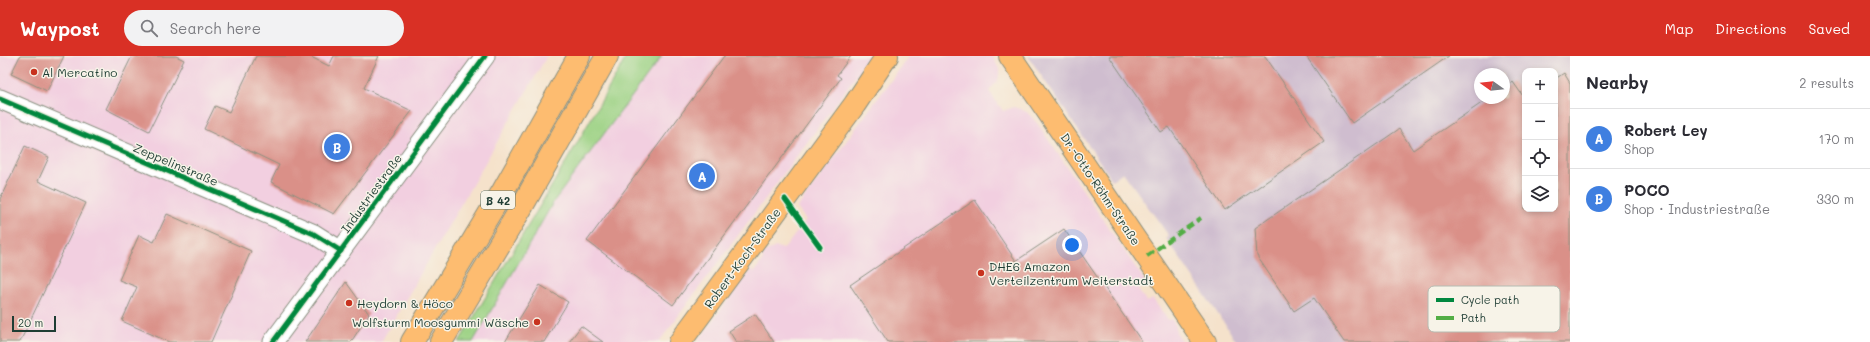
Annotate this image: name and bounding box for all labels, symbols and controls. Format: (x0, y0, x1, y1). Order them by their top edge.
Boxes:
search box (124, 10, 404, 46)
text: Waypost (20, 16, 100, 41)
icon: search (138, 17, 160, 39)
text: Search here (170, 18, 261, 38)
text: Map (1665, 19, 1693, 38)
text: Directions (1715, 19, 1786, 38)
text: Saved (1808, 19, 1850, 38)
place label: Al Mercatino (42, 64, 117, 80)
marker: Al Mercatino (29, 67, 39, 77)
north arrow (1474, 68, 1510, 104)
map controls (1522, 68, 1558, 212)
button: + (1522, 68, 1558, 104)
text: Nearby (1586, 71, 1648, 93)
text: 2 results (1799, 74, 1854, 91)
button: − (1522, 104, 1558, 140)
text: Robert Ley (1624, 120, 1708, 140)
street label: Dr.-Otto-Röhm-Straße (1057, 130, 1145, 248)
text: A (1594, 130, 1604, 147)
text: 170 m (1818, 130, 1854, 147)
pin: B (324, 132, 350, 162)
street label: Zeppelinstraße (131, 139, 221, 189)
button: locate (1522, 140, 1558, 176)
text: Shop (1624, 140, 1654, 157)
street label: Industriestraße (337, 150, 405, 236)
pin: A (689, 161, 715, 191)
button: layers (1522, 176, 1558, 212)
text: POCO (1624, 180, 1670, 200)
text: B (1595, 190, 1603, 207)
text: 330 m (1816, 190, 1854, 207)
road number: B 42 (481, 191, 515, 209)
text: Shop · Industriestraße (1624, 200, 1770, 217)
street label: Robert-Koch-Straße (700, 205, 784, 311)
your location (1062, 235, 1082, 255)
place label: DHE6 Amazon Verteilzentrum Weiterstadt (989, 258, 1153, 288)
marker: DHE6 Amazon Verteilzentrum Weiterstadt (976, 268, 986, 278)
legend (1428, 286, 1560, 332)
text: Cycle path (1461, 292, 1519, 307)
place label: Heydorn & Höco (357, 295, 453, 311)
marker: Heydorn & Höco (344, 298, 354, 308)
text: Path (1461, 310, 1486, 325)
scale bar (12, 314, 56, 333)
place label: Wolfsturm Moosgummi Wäsche (352, 314, 529, 330)
text: 20 m (18, 315, 43, 330)
marker: Wolfsturm Moosgummi Wäsche (532, 317, 542, 327)

